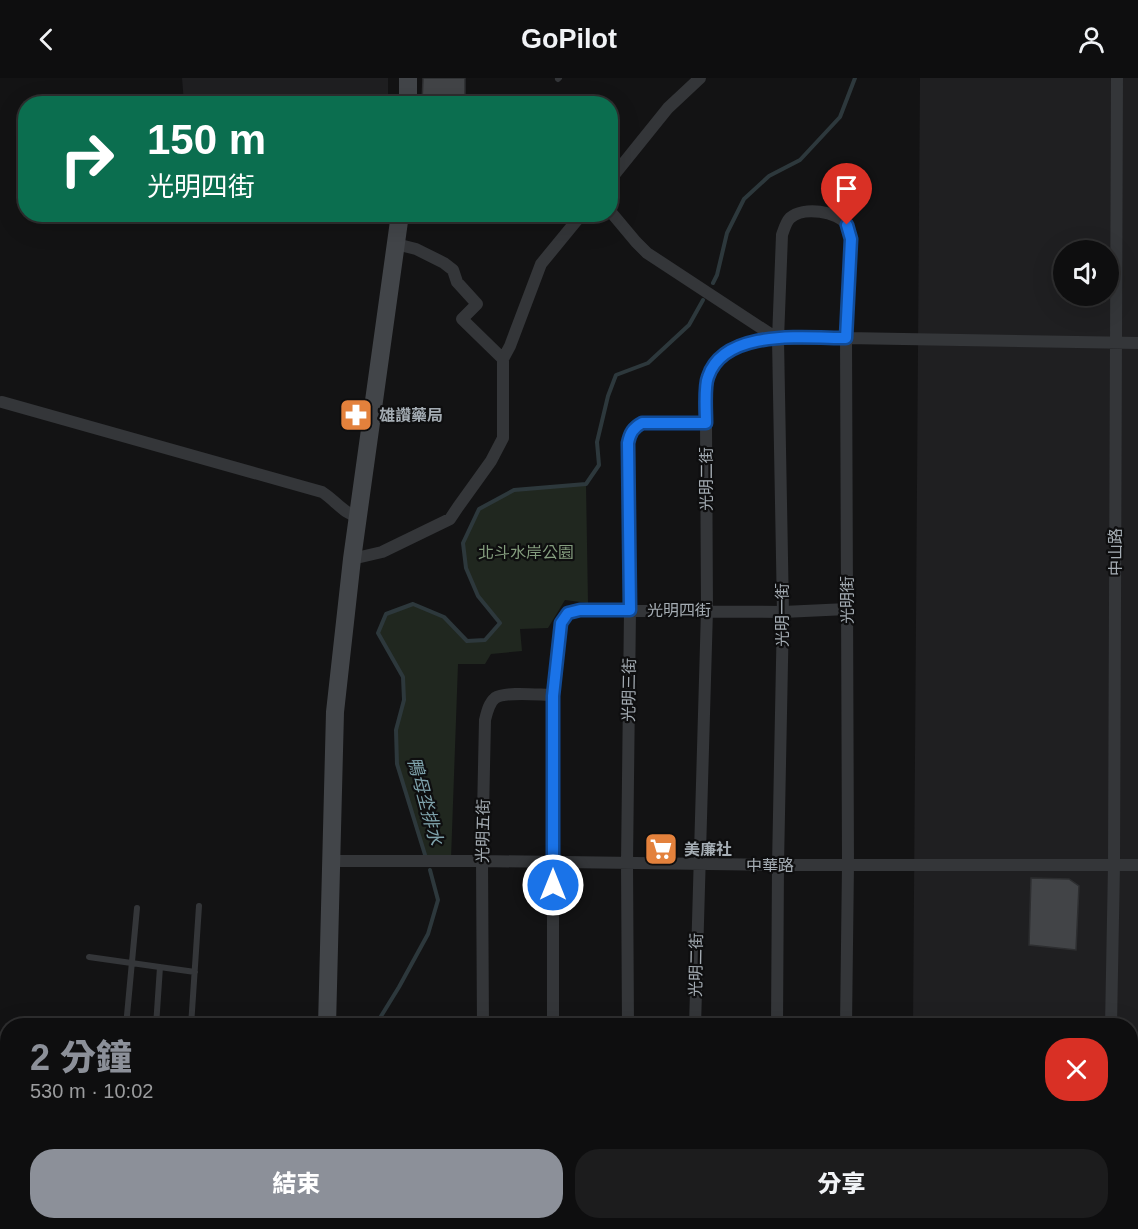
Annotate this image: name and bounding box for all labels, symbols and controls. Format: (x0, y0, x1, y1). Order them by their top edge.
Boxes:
icon: back (30, 23, 63, 56)
icon: person (1075, 23, 1108, 56)
text: GoPilot (521, 24, 617, 54)
text: 150 m (147, 116, 266, 163)
icon: right (48, 120, 126, 198)
pin (821, 163, 872, 225)
text: 光明四街 (147, 172, 255, 202)
icon: arrive (830, 172, 863, 205)
map controls (1053, 240, 1119, 306)
button: sound (1053, 240, 1119, 306)
pharmacy icon: 雄讚藥局 (338, 397, 374, 433)
place label: 雄讚藥局 (379, 406, 443, 424)
street label: 光明二街 (698, 447, 715, 511)
street label: 中山路 (1107, 528, 1124, 576)
park label: 北斗水岸公園 (478, 544, 574, 561)
street label: 光明街 (839, 576, 856, 624)
street label: 光明一街 (774, 583, 791, 647)
street label: 光明四街 (647, 602, 711, 619)
street label: 光明三街 (620, 658, 638, 722)
water label: 鴨母坔排水 (404, 755, 447, 848)
street label: 光明五街 (474, 799, 492, 863)
supermarket icon: 美廉社 (643, 831, 679, 867)
place label: 美廉社 (684, 840, 732, 858)
position arrow (521, 853, 585, 917)
street label: 中華路 (746, 857, 794, 874)
street label: 光明二街 (687, 933, 705, 997)
text: 2 分鐘 (30, 1037, 132, 1078)
button: close (1045, 1038, 1108, 1101)
text: 530 m · 10:02 (30, 1080, 153, 1102)
button: 結束 (30, 1149, 563, 1218)
button: 分享 (575, 1149, 1108, 1218)

